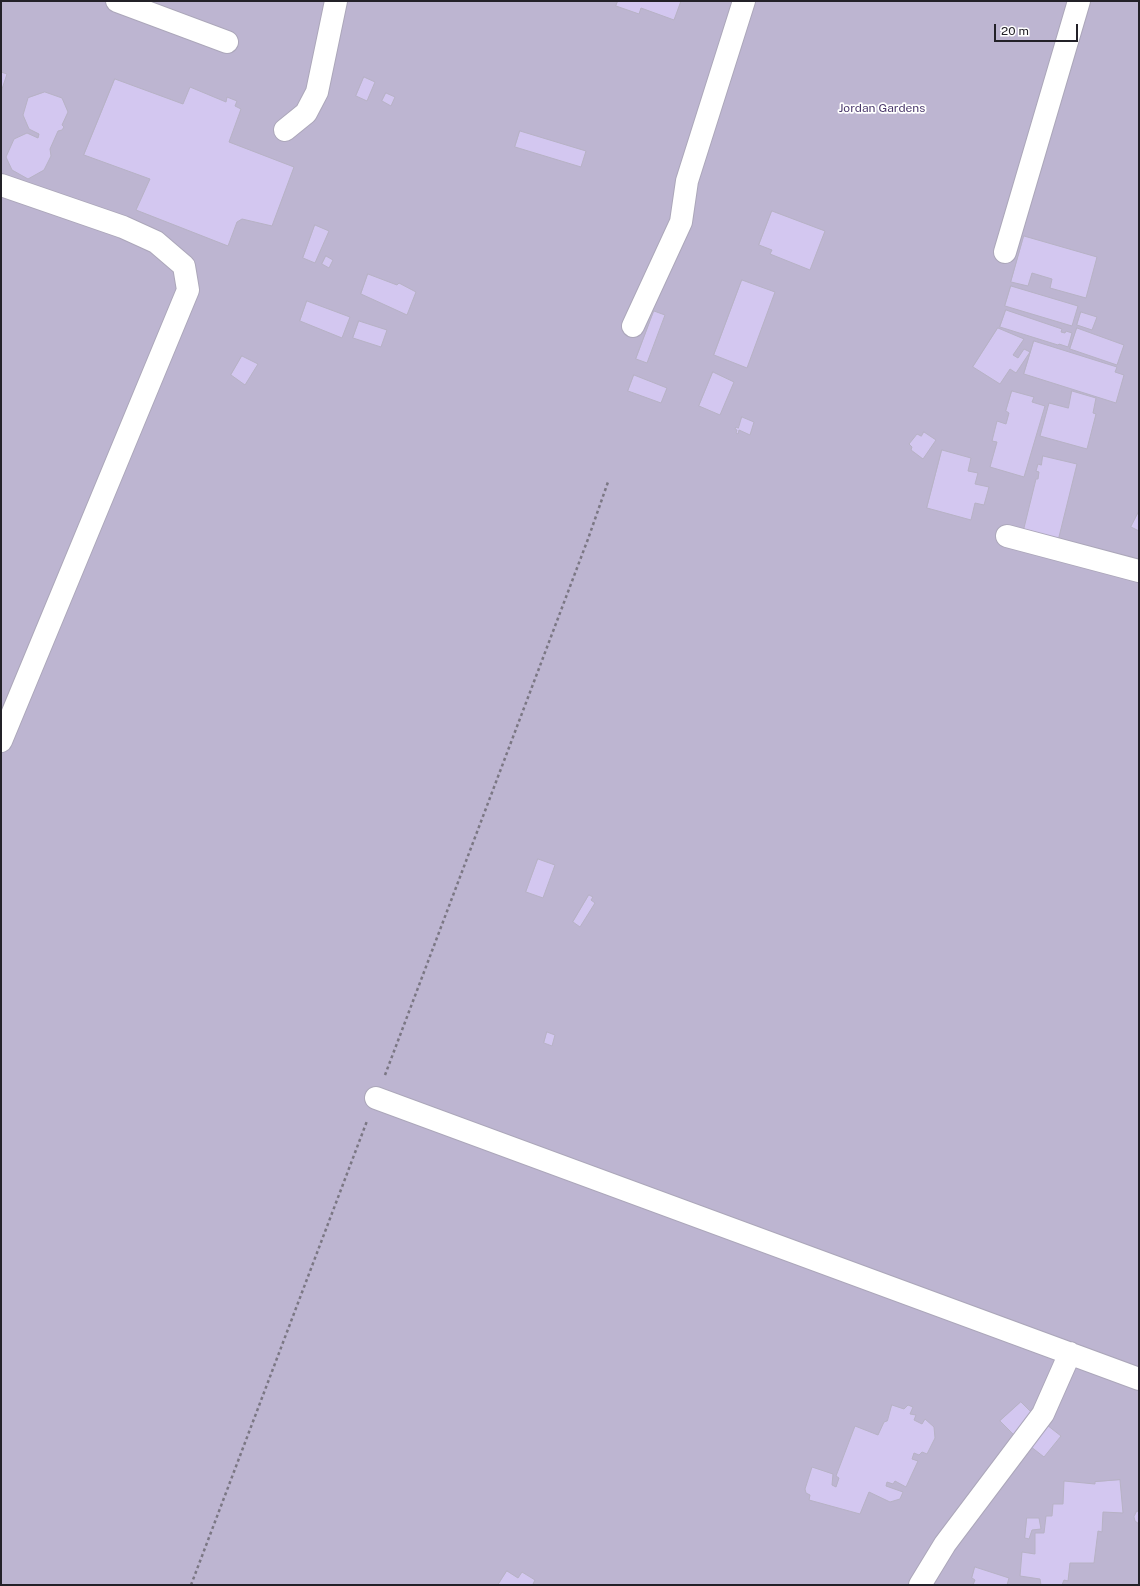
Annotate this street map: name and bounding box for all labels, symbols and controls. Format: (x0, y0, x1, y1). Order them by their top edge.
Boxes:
scale bar (996, 16, 1080, 42)
text: 20 m (1001, 24, 1029, 38)
park label: Jordan Gardens (839, 101, 925, 115)

